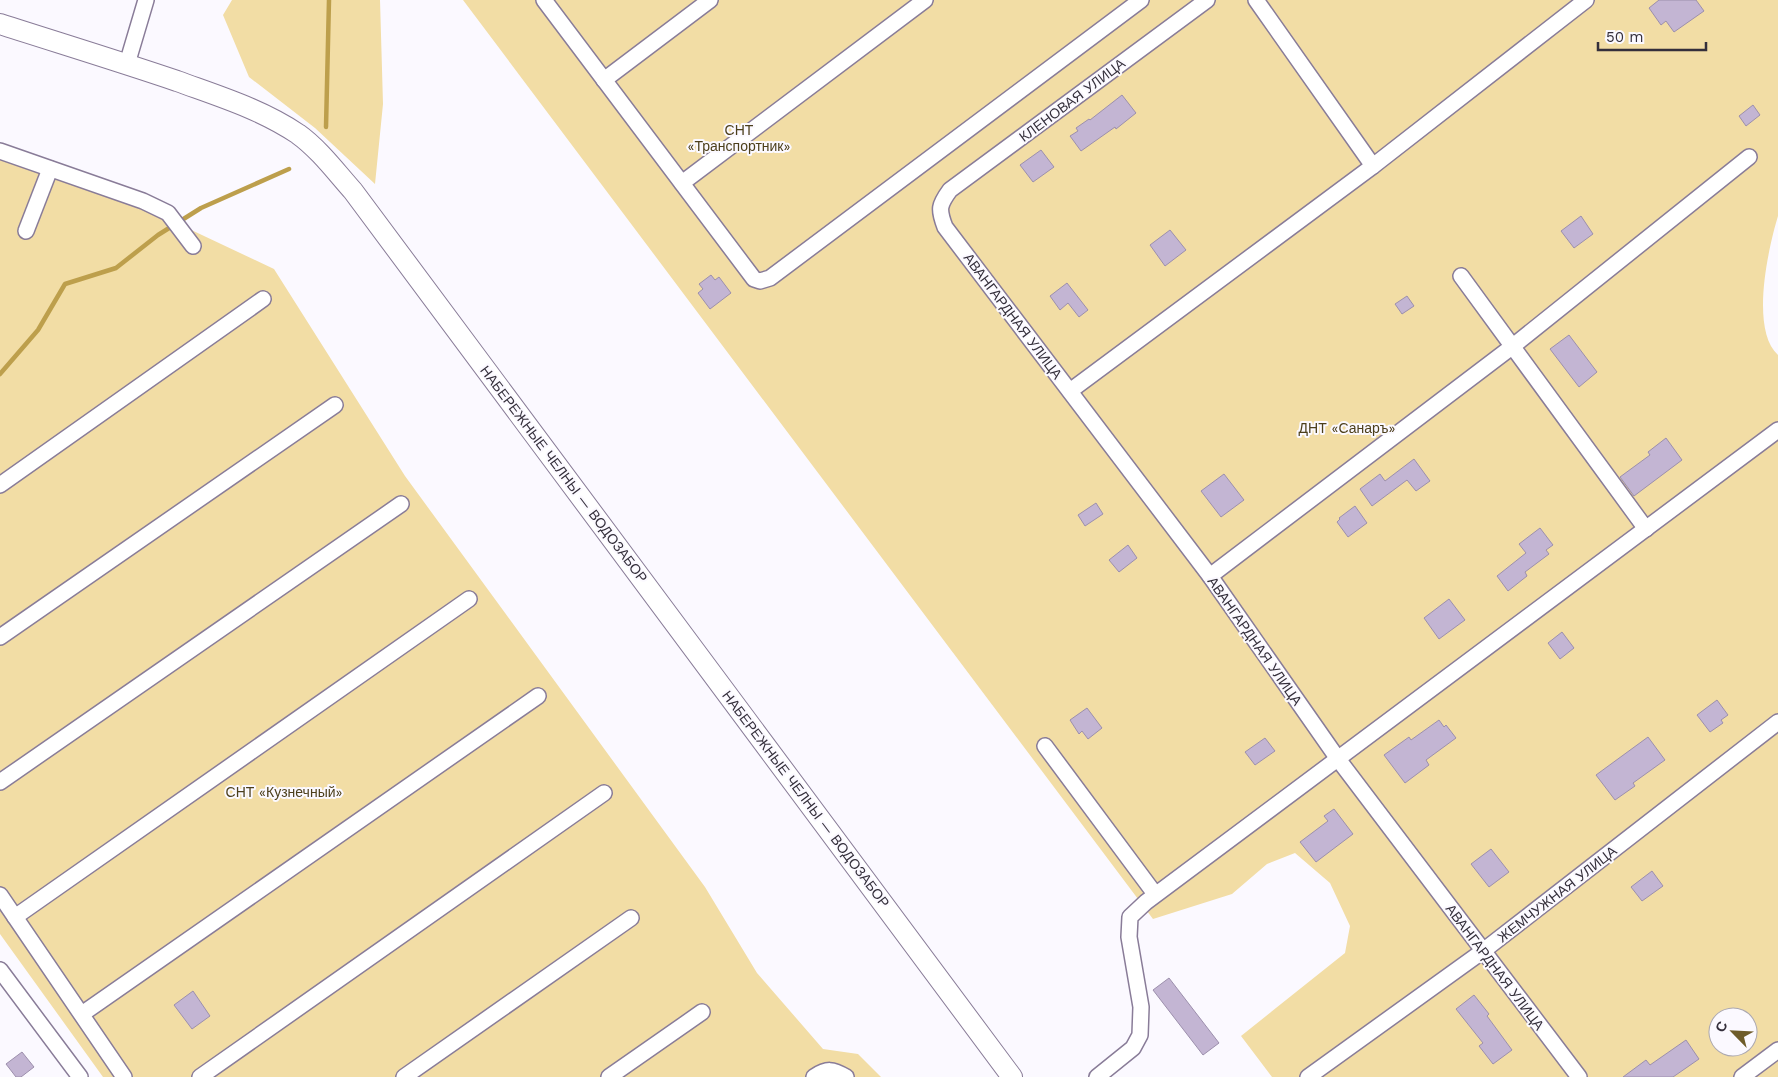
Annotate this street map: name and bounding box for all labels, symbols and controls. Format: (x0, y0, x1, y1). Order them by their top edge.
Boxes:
scale bar (1598, 20, 1706, 52)
text: 50 m (1606, 28, 1643, 46)
street label: КЛЕНОВАЯ УЛИЦА (1016, 55, 1129, 145)
park label: СНТ «Транспортник» (688, 122, 790, 154)
street label: АВАНГАРДНАЯ УЛИЦА (961, 250, 1066, 383)
street label: НАБЕРЕЖНЫЕ ЧЕЛНЫ — ВОДОЗАБОР (477, 362, 651, 586)
park label: ДНТ «Санаръ» (1299, 420, 1396, 436)
street label: АВАНГАРДНАЯ УЛИЦА (1205, 574, 1306, 709)
street label: НАБЕРЕЖНЫЕ ЧЕЛНЫ — ВОДОЗАБОР (719, 687, 893, 911)
park label: СНТ «Кузнечный» (226, 784, 343, 800)
street label: ЖЕМЧУЖНАЯ УЛИЦА (1494, 842, 1620, 945)
street label: АВАНГАРДНАЯ УЛИЦА (1443, 901, 1548, 1034)
north arrow (1708, 1007, 1758, 1057)
text: С (1712, 1019, 1730, 1035)

